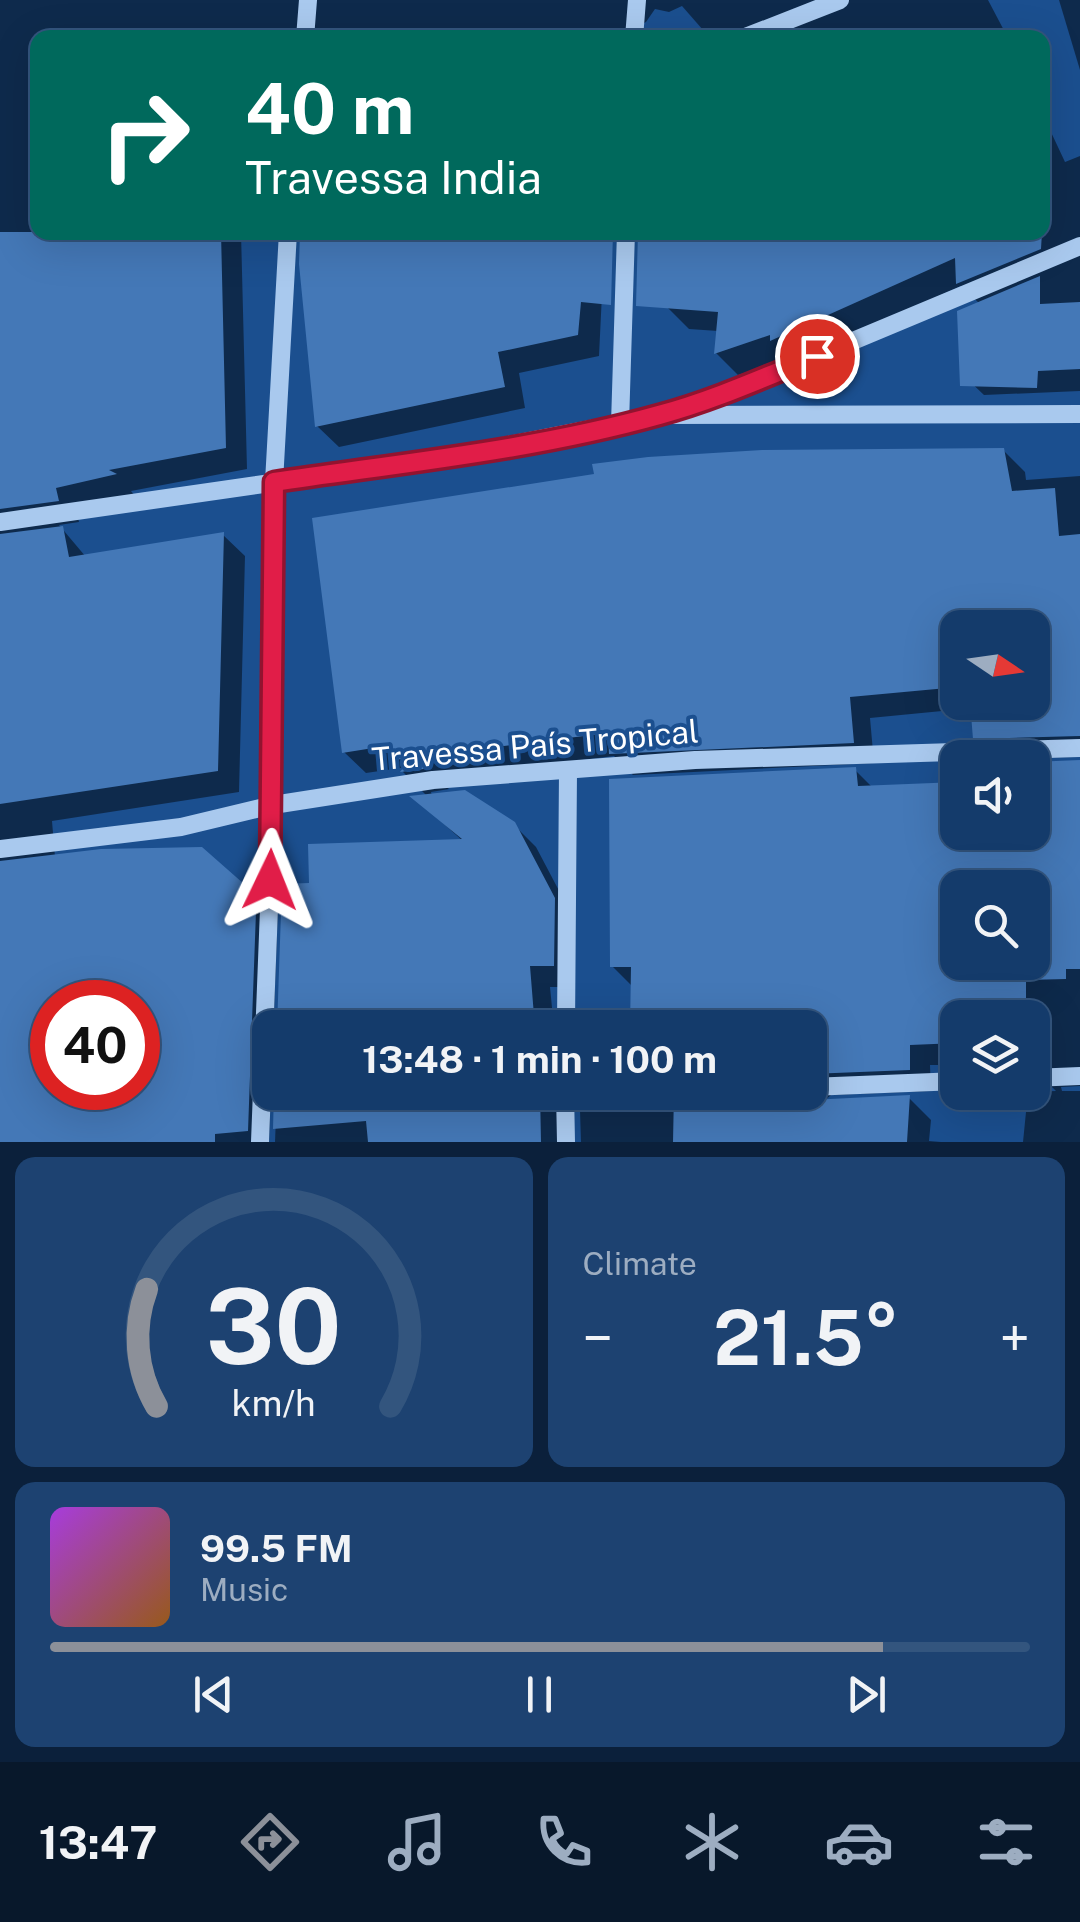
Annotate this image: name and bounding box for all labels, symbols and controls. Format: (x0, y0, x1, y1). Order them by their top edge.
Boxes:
text: 40 m (245, 67, 415, 150)
icon: right (80, 70, 210, 200)
text: Travessa India (245, 151, 542, 204)
pin (775, 314, 860, 399)
icon: arrive (790, 329, 845, 384)
north arrow (940, 610, 1050, 720)
map controls (940, 610, 1050, 1110)
street label: Travessa País Tropical (370, 712, 700, 778)
button: sound (940, 740, 1050, 850)
position arrow (218, 828, 322, 932)
button: search (940, 870, 1050, 980)
speed limit sign: 40 (30, 980, 160, 1110)
button: layers (940, 1000, 1050, 1110)
text: 13:48 · 1 min · 100 m (362, 1037, 717, 1082)
text: Climate (583, 1245, 697, 1282)
text: 30 (206, 1265, 342, 1387)
text: 21.5° (713, 1294, 899, 1382)
text: − (583, 1306, 613, 1370)
text: + (1000, 1306, 1030, 1370)
text: km/h (232, 1382, 316, 1424)
text: 99.5 FM (200, 1526, 353, 1571)
text: Music (200, 1571, 288, 1608)
icon: previous (186, 1667, 241, 1722)
icon: pause (512, 1667, 567, 1722)
icon: next (839, 1667, 894, 1722)
icon: directions (235, 1807, 305, 1877)
icon: music (382, 1807, 452, 1877)
icon: phone (529, 1807, 599, 1877)
icon: climate (677, 1807, 747, 1877)
icon: car (824, 1807, 894, 1877)
icon: filters (971, 1807, 1041, 1877)
text: 13:47 (39, 1816, 158, 1869)

